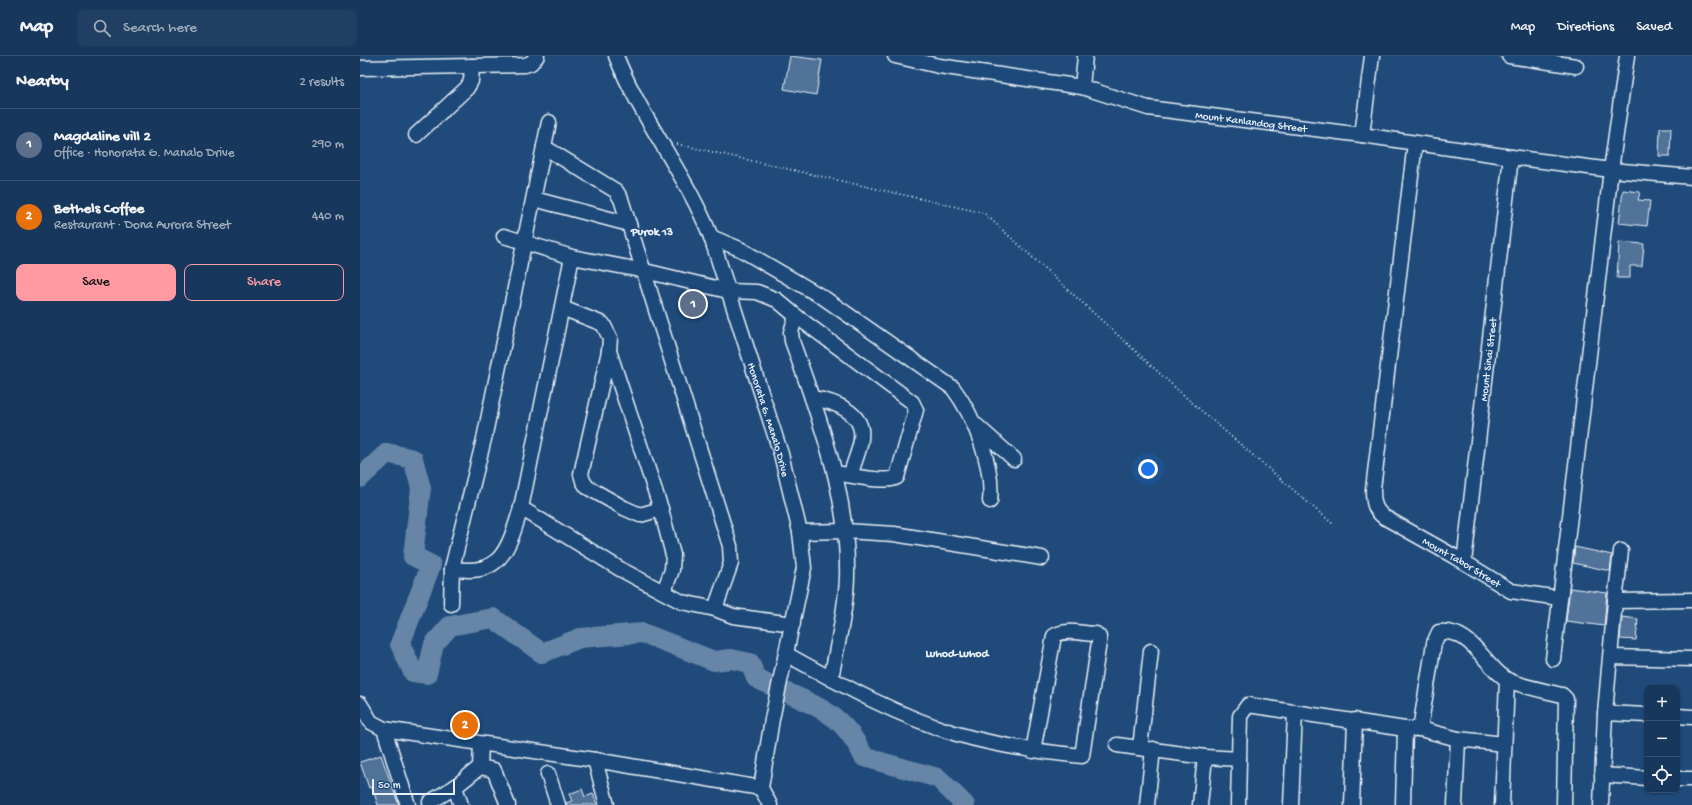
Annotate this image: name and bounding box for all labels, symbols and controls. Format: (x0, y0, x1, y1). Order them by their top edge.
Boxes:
search box (77, 10, 357, 46)
text: Map (20, 16, 53, 39)
icon: search (91, 17, 113, 39)
text: Search here (123, 19, 197, 37)
text: Map (1511, 19, 1535, 36)
text: Directions (1557, 19, 1614, 36)
text: Saved (1636, 19, 1672, 36)
text: Nearby (16, 72, 69, 92)
text: 2 results (299, 75, 344, 90)
street label: Mount Kanlandog Street (1194, 110, 1309, 136)
text: Magdaline vill 2 (54, 128, 151, 146)
text: 1 (26, 137, 32, 152)
text: 290 m (311, 137, 344, 152)
text: Office · Honorata G. Manalo Drive (54, 146, 235, 161)
text: Bethels Coffee (54, 200, 144, 218)
text: 2 (26, 209, 32, 224)
text: 440 m (312, 209, 344, 224)
text: Restaurant · Dona Aurora Street (54, 218, 231, 233)
district label: Purok 13 (630, 226, 673, 240)
button: Save (16, 264, 176, 301)
button: Share (184, 264, 344, 301)
pin: 1 (680, 289, 706, 319)
street label: Mount Sinai Street (1479, 316, 1500, 402)
street label: Honorata G. Manalo Drive (744, 361, 790, 478)
your location (1138, 459, 1158, 479)
street label: Mount Tabor Street (1420, 536, 1504, 592)
district label: Luhod-Luhod (925, 648, 991, 662)
map controls (1644, 685, 1680, 793)
button: + (1644, 685, 1680, 721)
pin: 2 (452, 710, 478, 740)
button: − (1644, 721, 1680, 757)
button: locate (1644, 757, 1680, 793)
scale bar (372, 777, 455, 796)
text: 50 m (378, 780, 400, 792)

